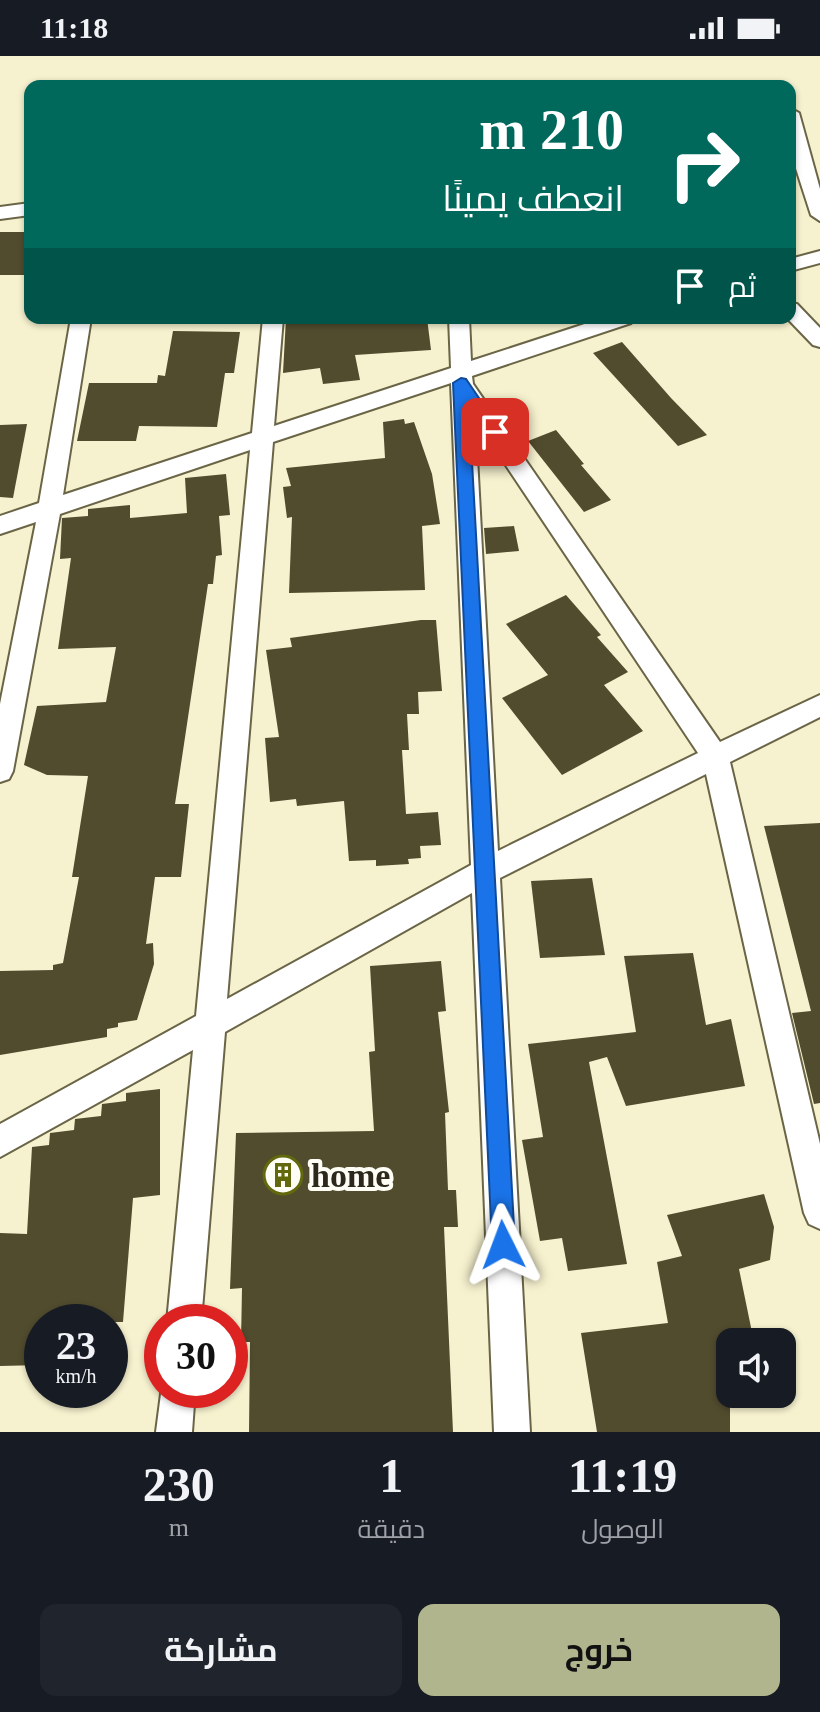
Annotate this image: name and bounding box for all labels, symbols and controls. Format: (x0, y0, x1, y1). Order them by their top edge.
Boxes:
text: 11:18 (40, 11, 108, 44)
text: 210 m (479, 99, 624, 161)
icon: right (652, 112, 756, 216)
text: انعطف يمينًا (442, 179, 624, 219)
icon: arrive (668, 264, 712, 308)
text: ثم (728, 270, 756, 303)
pin (461, 398, 529, 466)
icon: arrive (473, 410, 517, 454)
building icon: home (262, 1154, 304, 1196)
place label: home (311, 1157, 390, 1194)
position arrow (461, 1203, 545, 1287)
speed limit sign: 30 (144, 1304, 248, 1408)
text: 23 (56, 1323, 96, 1368)
map controls (716, 1328, 796, 1408)
button: sound (716, 1328, 796, 1408)
text: km/h (55, 1365, 97, 1387)
text: 1 (379, 1449, 403, 1502)
text: 11:19 (568, 1449, 677, 1502)
text: 230 (143, 1458, 215, 1511)
text: m (169, 1513, 189, 1542)
text: دقيقة (358, 1515, 425, 1544)
text: الوصول (581, 1515, 664, 1544)
button: مشاركة (40, 1604, 402, 1696)
button: خروج (418, 1604, 780, 1696)

